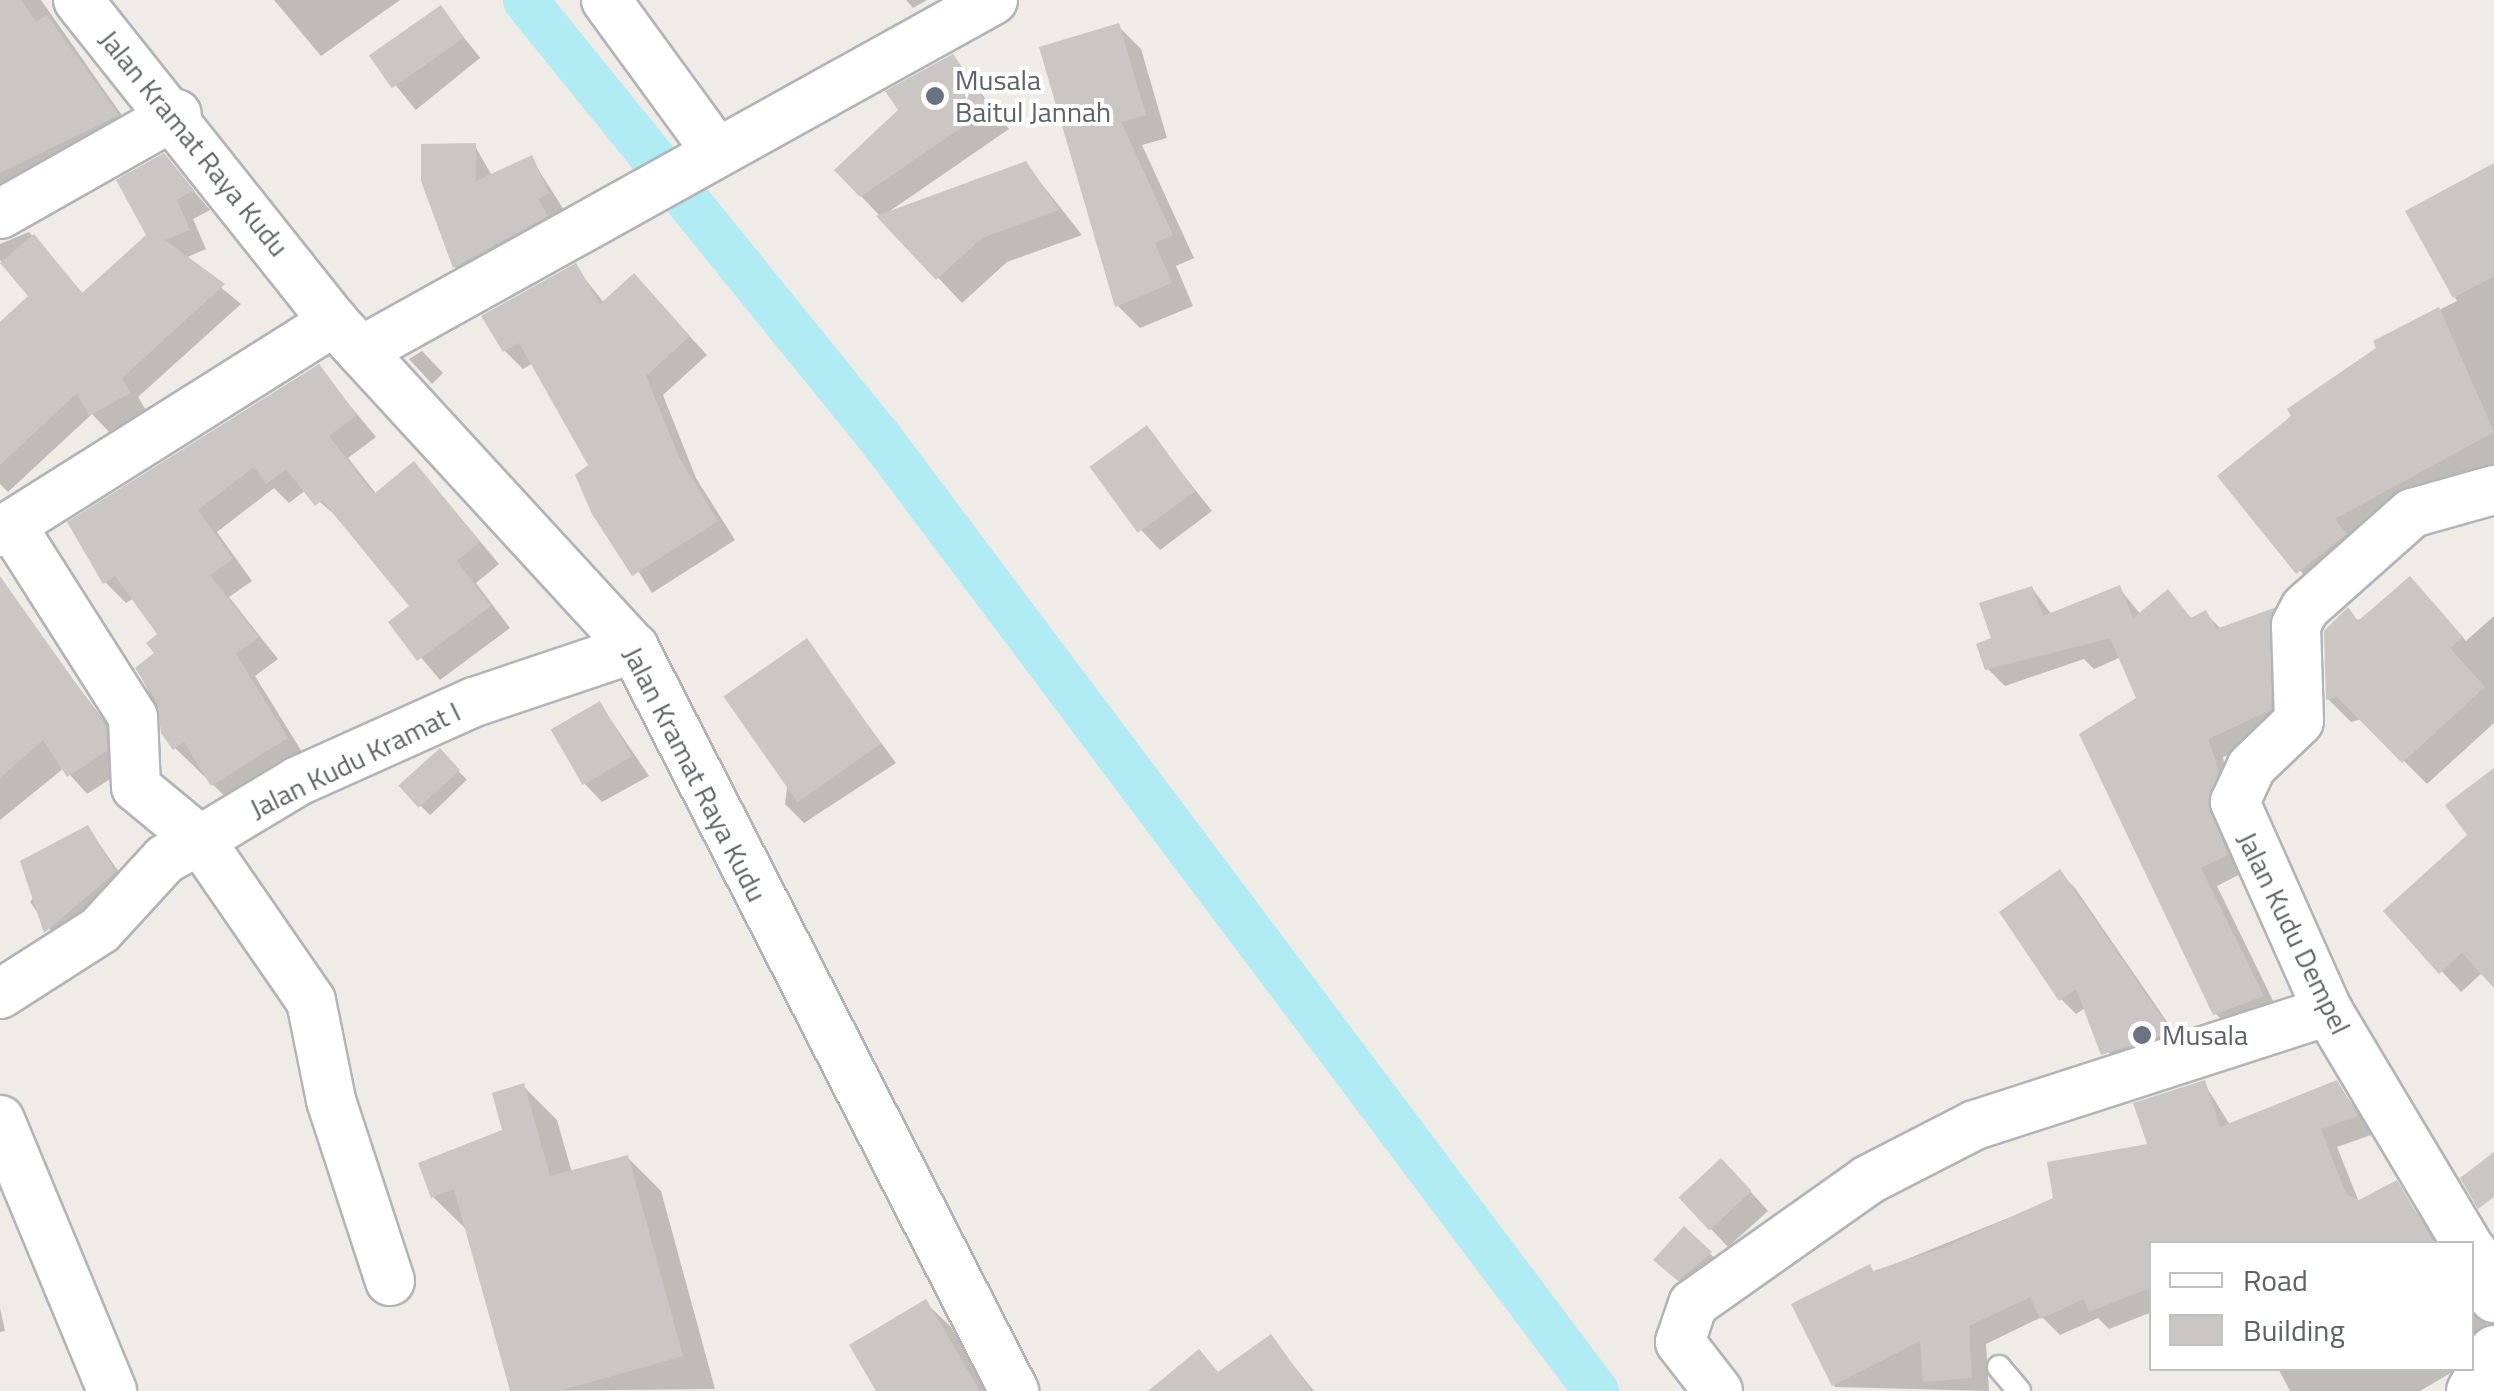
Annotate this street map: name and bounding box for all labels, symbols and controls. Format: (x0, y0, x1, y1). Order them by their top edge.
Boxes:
street label: Jalan Kramat Raya Kudu (92, 23, 296, 263)
place label: Musala Baitul Jannah (955, 63, 1111, 129)
marker: Musala Baitul Jannah (924, 85, 946, 107)
street label: Jalan Kramat Raya Kudu (616, 641, 774, 907)
street label: Jalan Kudu Kramat I (244, 694, 466, 826)
street label: Jalan Kudu Dempel (2230, 826, 2358, 1040)
place label: Musala (2162, 1018, 2248, 1052)
marker: Musala (2131, 1024, 2153, 1046)
legend (2149, 1241, 2474, 1371)
text: Road (2243, 1257, 2308, 1303)
text: Building (2243, 1307, 2345, 1353)

